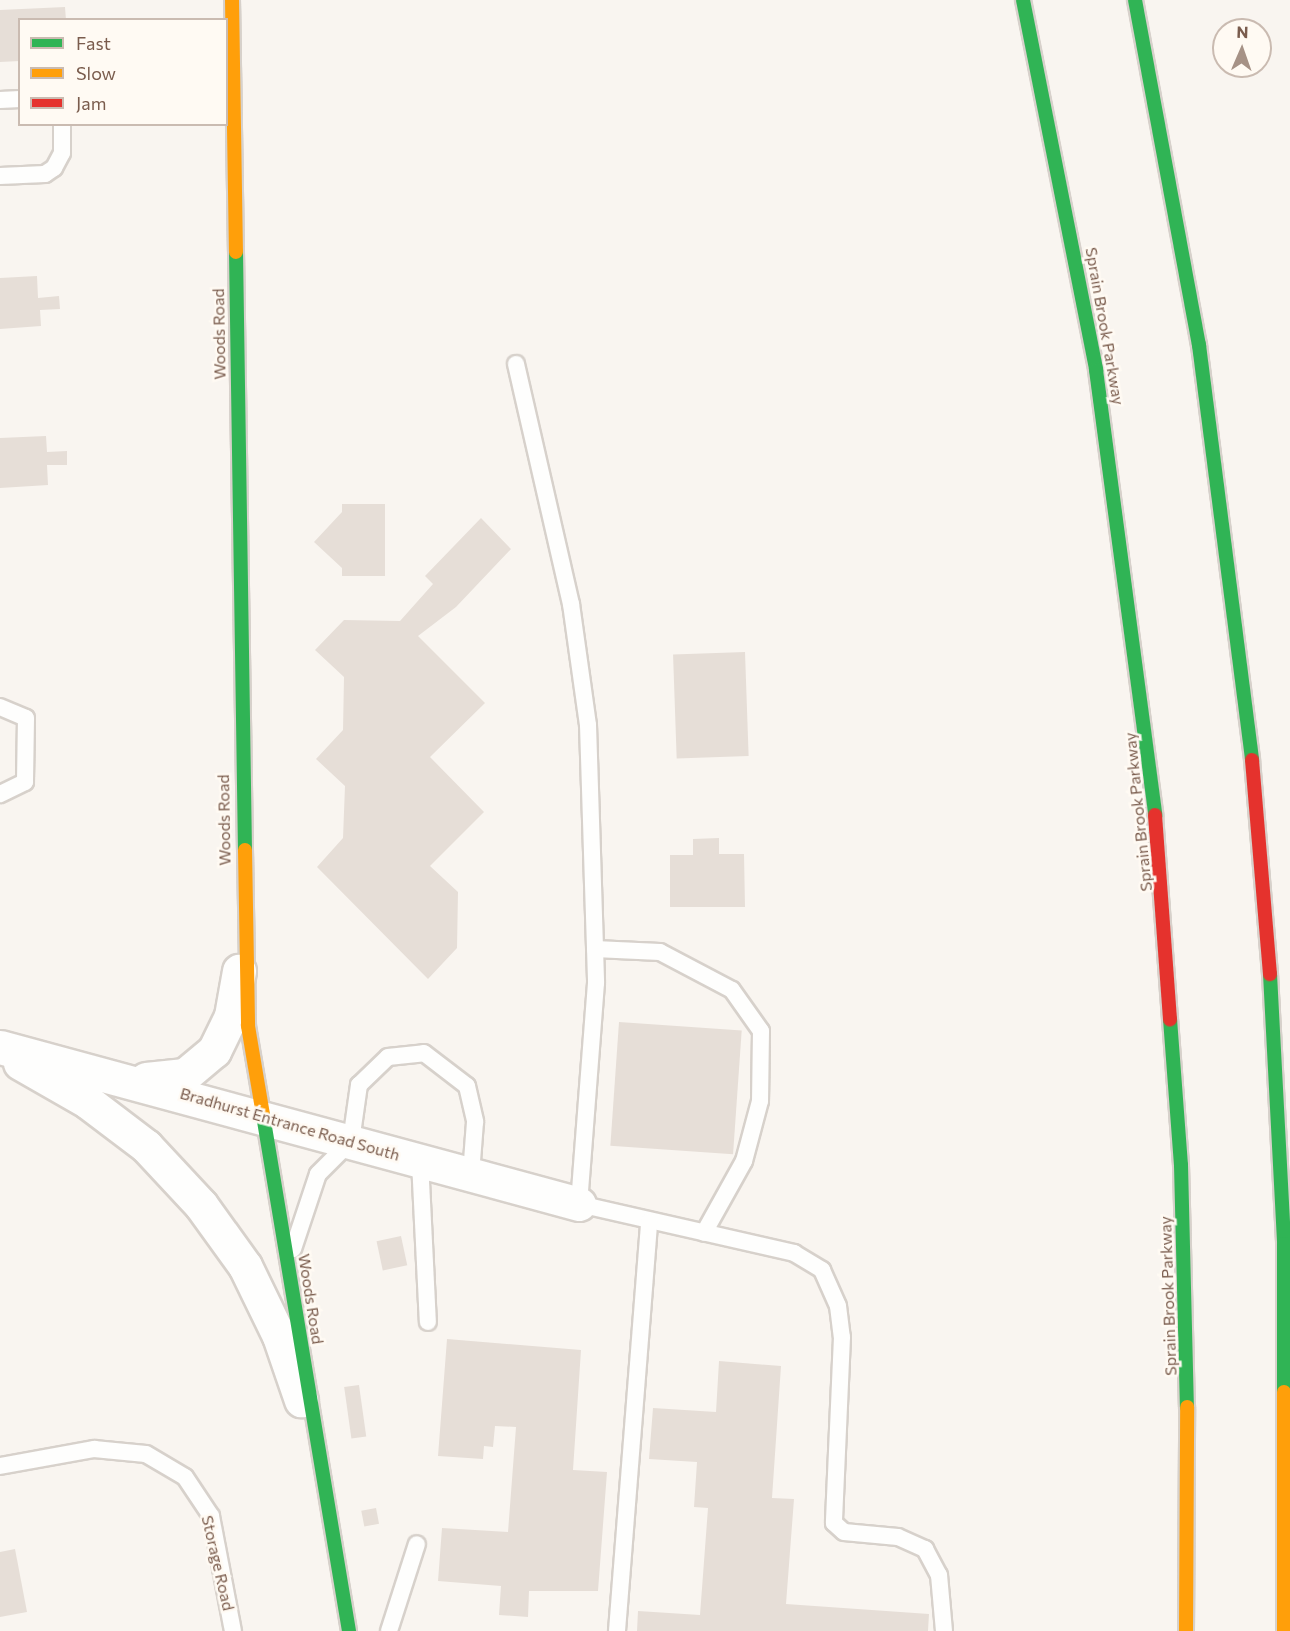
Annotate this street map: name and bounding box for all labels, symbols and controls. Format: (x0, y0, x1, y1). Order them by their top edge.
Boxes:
legend (18, 18, 228, 126)
north arrow (1212, 18, 1272, 78)
text: N (1236, 22, 1249, 41)
text: Fast (76, 32, 111, 54)
text: Slow (76, 62, 116, 84)
text: Jam (76, 92, 106, 114)
street label: Sprain Brook Parkway (1082, 246, 1128, 406)
street label: Woods Road (209, 288, 229, 380)
street label: Sprain Brook Parkway (1120, 732, 1156, 892)
street label: Woods Road (214, 774, 234, 866)
street label: Bradhurst Entrance Road South (178, 1083, 402, 1165)
street label: Sprain Brook Parkway (1156, 1216, 1180, 1376)
street label: Woods Road (294, 1252, 328, 1346)
street label: Storage Road (198, 1513, 238, 1613)

